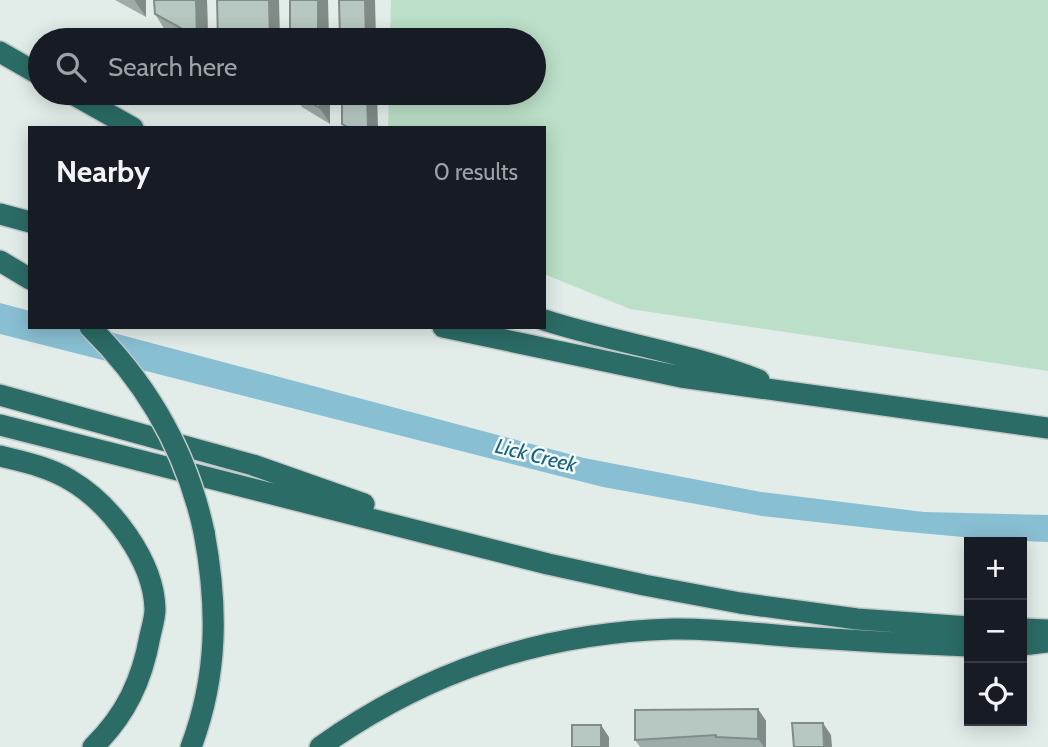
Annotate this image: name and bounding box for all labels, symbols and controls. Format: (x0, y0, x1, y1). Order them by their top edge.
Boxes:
search box (28, 28, 546, 105)
icon: search (52, 48, 90, 86)
text: Search here (108, 51, 237, 83)
text: Nearby (56, 153, 150, 190)
text: 0 results (434, 158, 518, 186)
water label: Lick Creek (493, 433, 580, 477)
map controls (964, 537, 1027, 726)
button: + (964, 537, 1027, 600)
button: − (964, 600, 1027, 663)
button: locate (964, 663, 1027, 726)

